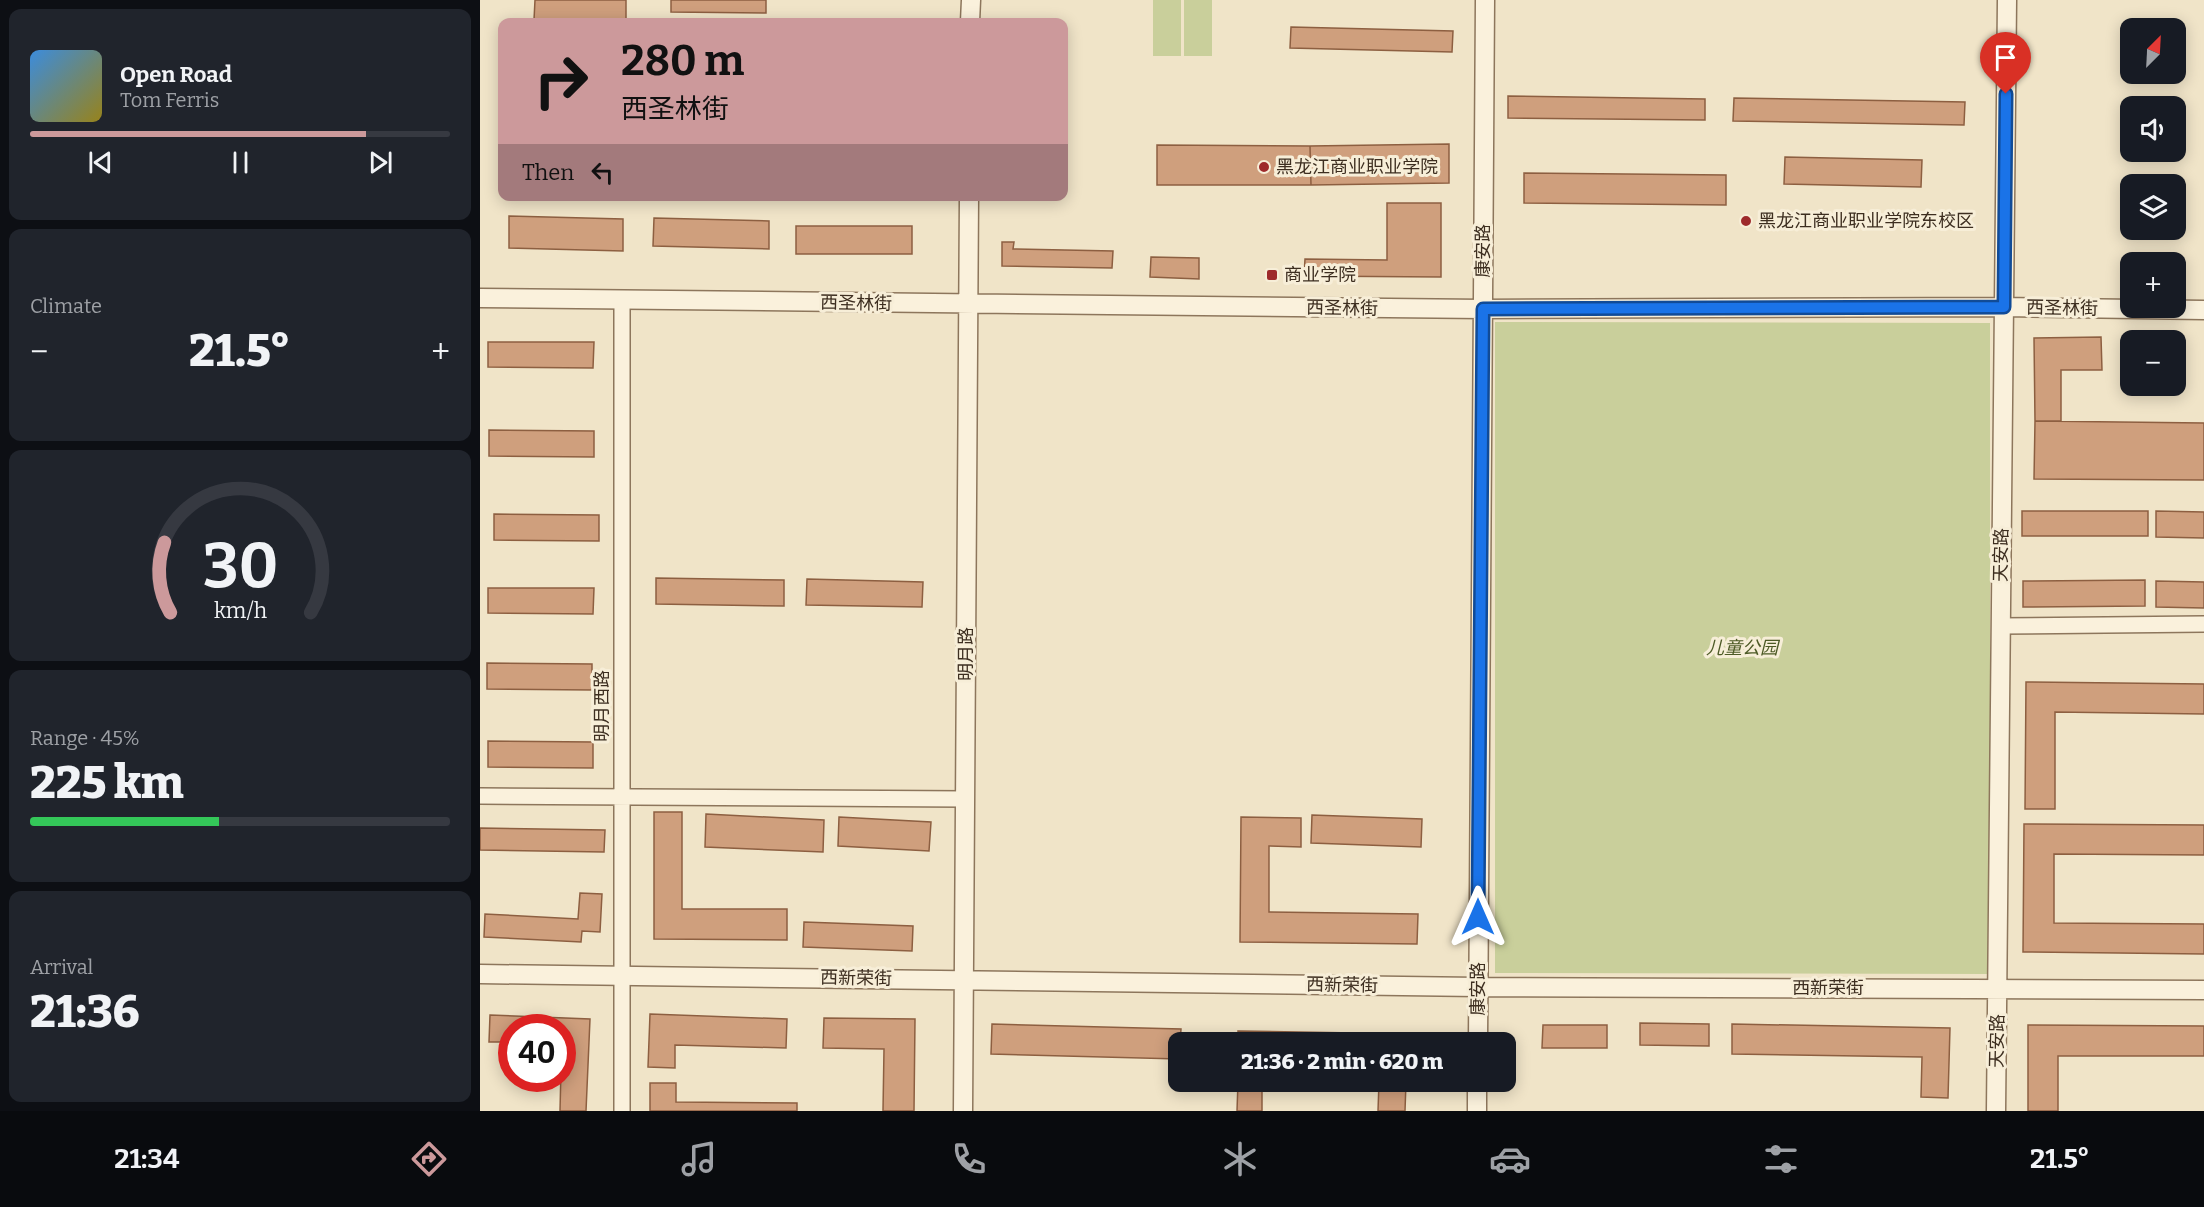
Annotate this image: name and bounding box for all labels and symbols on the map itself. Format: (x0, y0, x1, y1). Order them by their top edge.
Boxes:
north arrow (2120, 18, 2186, 84)
pin (1980, 32, 2031, 94)
place label: 黑龙江商业职业学院 (1276, 156, 1438, 178)
marker: 黑龙江商业职业学院 (1257, 160, 1271, 174)
place label: 黑龙江商业职业学院东校区 (1758, 210, 1974, 232)
marker: 黑龙江商业职业学院东校区 (1739, 214, 1753, 228)
street label: 康安路 (1472, 224, 1494, 278)
place label: 商业学院 (1284, 264, 1356, 286)
marker: 商业学院 (1265, 268, 1279, 282)
street label: 西圣林街 (820, 291, 892, 315)
street label: 西圣林街 (1306, 296, 1378, 320)
street label: 西圣林街 (2026, 296, 2098, 320)
street label: 天安路 (1990, 528, 2012, 582)
street label: 明月路 (955, 627, 977, 681)
park label: 儿童公园 (1706, 637, 1781, 659)
street label: 明月西路 (591, 670, 613, 742)
position arrow (1446, 885, 1510, 949)
street label: 康安路 (1467, 962, 1489, 1016)
street label: 西新荣街 (820, 966, 892, 990)
street label: 西新荣街 (1306, 973, 1378, 997)
street label: 西新荣街 (1792, 977, 1864, 999)
speed limit sign: 40 (498, 1014, 576, 1092)
street label: 天安路 (1986, 1014, 2008, 1068)

